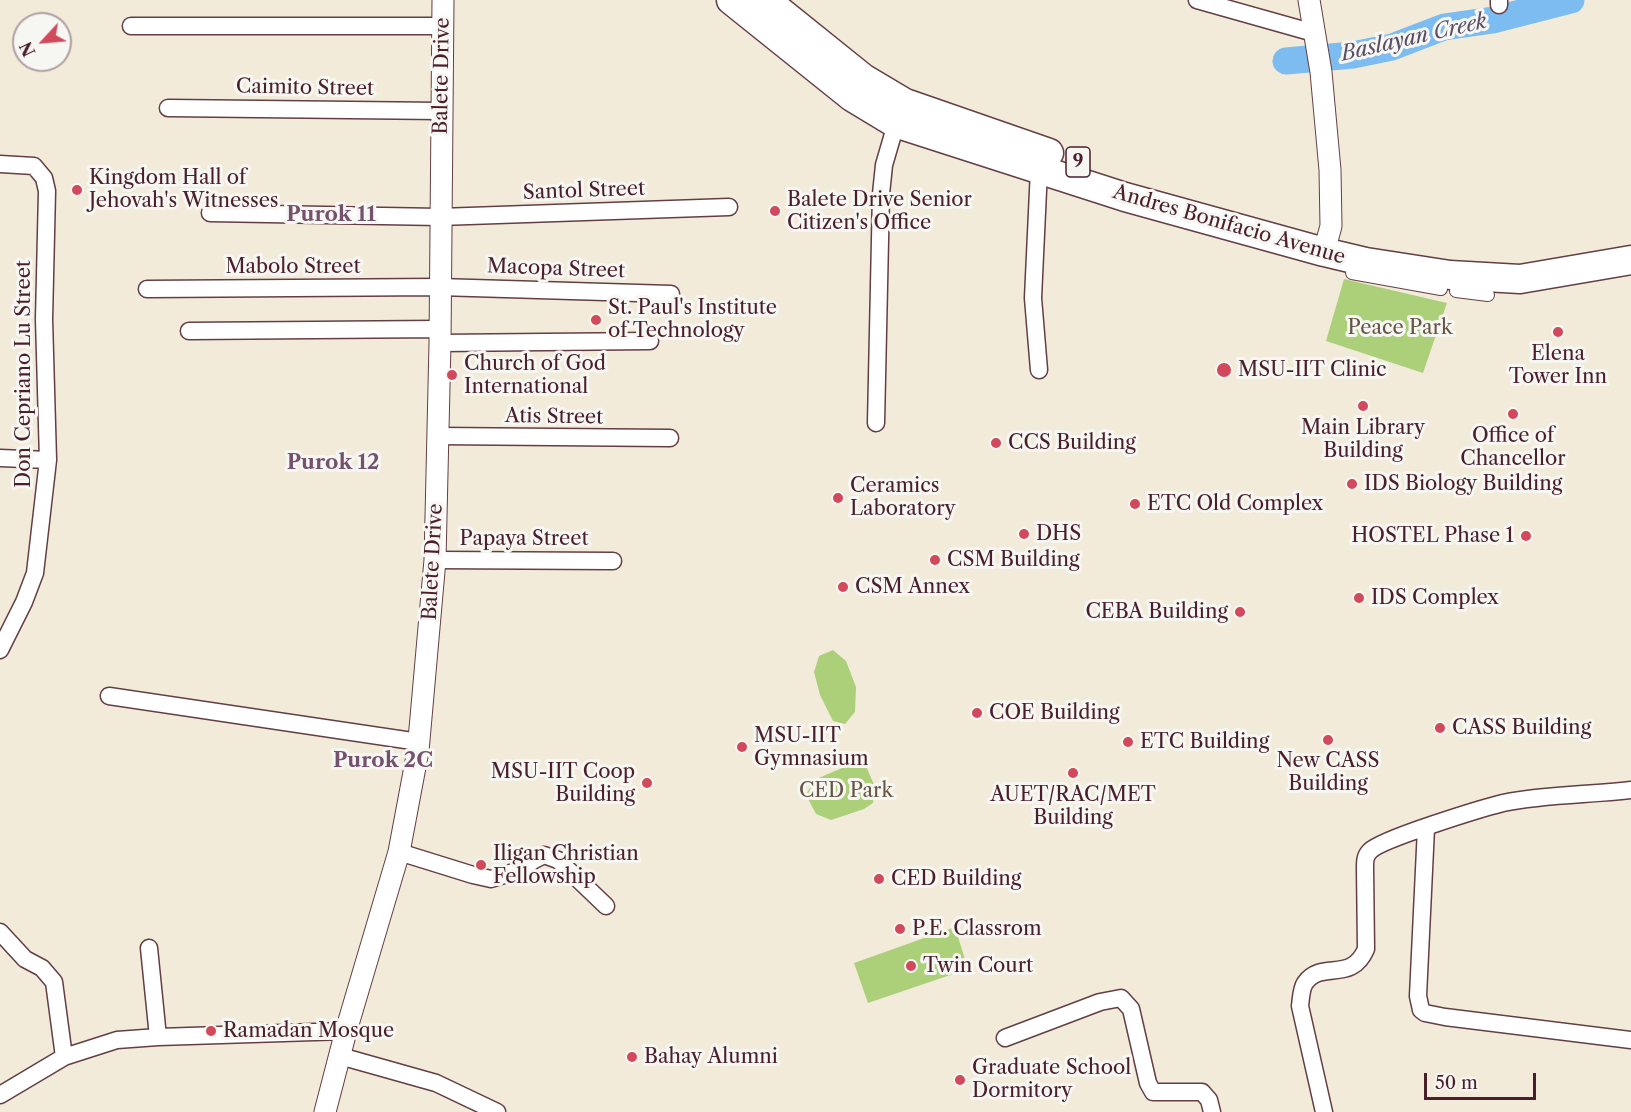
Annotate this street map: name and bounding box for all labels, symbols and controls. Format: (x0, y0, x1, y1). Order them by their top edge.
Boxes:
water label: Baslayan Creek (1339, 9, 1489, 67)
north arrow (12, 12, 72, 72)
street label: Balete Drive (429, 17, 455, 135)
text: N (16, 38, 40, 60)
street label: Caimito Street (236, 75, 374, 101)
road number: 9 (1066, 147, 1090, 177)
place label: Kingdom Hall of Jehovah's Witnesses (89, 166, 279, 213)
street label: Santol Street (523, 177, 645, 205)
street label: Andres Bonifacio Avenue (1110, 180, 1348, 270)
marker: Kingdom Hall of Jehovah's Witnesses (70, 183, 84, 197)
place label: Balete Drive Senior Citizen's Office (787, 188, 972, 235)
district label: Purok 11 (286, 202, 376, 228)
marker: Balete Drive Senior Citizen's Office (768, 204, 782, 218)
street label: Mabolo Street (225, 255, 361, 279)
street label: Macopa Street (487, 255, 625, 283)
street label: Don Cepriano Lu Street (12, 260, 36, 488)
place label: St. Paul's Institute of Technology (608, 296, 777, 343)
marker: St. Paul's Institute of Technology (589, 313, 603, 327)
park label: Peace Park (1348, 316, 1452, 340)
marker: Elena Tower Inn (1551, 325, 1565, 339)
place label: Elena Tower Inn (1509, 342, 1607, 389)
place label: Church of God International (464, 352, 606, 399)
place label: MSU-IIT Clinic (1238, 358, 1387, 382)
marker: MSU-IIT Clinic (1215, 361, 1233, 379)
marker: Church of God International (445, 368, 459, 382)
marker: Main Library Building (1356, 399, 1370, 413)
street label: Atis Street (505, 404, 603, 430)
marker: Office of Chancellor (1506, 407, 1520, 421)
place label: Main Library Building (1301, 416, 1425, 463)
place label: Office of Chancellor (1460, 424, 1566, 471)
place label: CCS Building (1008, 431, 1136, 455)
marker: CCS Building (989, 436, 1003, 450)
district label: Purok 12 (287, 450, 379, 476)
place label: IDS Biology Building (1364, 472, 1562, 496)
place label: Ceramics Laboratory (850, 474, 956, 521)
marker: IDS Biology Building (1345, 477, 1359, 491)
marker: Ceramics Laboratory (831, 491, 845, 505)
place label: ETC Old Complex (1147, 492, 1323, 516)
marker: ETC Old Complex (1128, 497, 1142, 511)
street label: Balete Drive (418, 503, 448, 621)
place label: DHS (1036, 522, 1081, 546)
place label: HOSTEL Phase 1 (1351, 524, 1514, 548)
street label: Papaya Street (460, 527, 588, 551)
marker: DHS (1017, 527, 1031, 541)
marker: HOSTEL Phase 1 (1519, 529, 1533, 543)
place label: CSM Building (947, 548, 1080, 572)
marker: CSM Building (928, 553, 942, 567)
place label: CSM Annex (855, 575, 970, 599)
marker: CSM Annex (836, 580, 850, 594)
place label: IDS Complex (1371, 586, 1499, 610)
marker: IDS Complex (1352, 591, 1366, 605)
place label: CEBA Building (1085, 600, 1228, 624)
marker: CEBA Building (1233, 605, 1247, 619)
place label: COE Building (989, 701, 1120, 725)
marker: COE Building (970, 706, 984, 720)
place label: CASS Building (1452, 716, 1591, 740)
marker: CASS Building (1433, 721, 1447, 735)
place label: MSU-IIT Gymnasium (754, 724, 869, 771)
place label: ETC Building (1140, 730, 1269, 754)
marker: New CASS Building (1321, 733, 1335, 747)
marker: ETC Building (1121, 735, 1135, 749)
marker: MSU-IIT Gymnasium (735, 740, 749, 754)
district label: Purok 2C (333, 748, 433, 774)
place label: New CASS Building (1277, 749, 1379, 796)
place label: MSU-IIT Coop Building (491, 760, 635, 807)
marker: AUET/RAC/MET Building (1066, 766, 1080, 780)
marker: MSU-IIT Coop Building (640, 776, 654, 790)
park label: CED Park (799, 779, 893, 803)
place label: AUET/RAC/MET Building (990, 783, 1156, 830)
place label: Iligan Christian Fellowship (493, 842, 639, 889)
marker: Iligan Christian Fellowship (474, 858, 488, 872)
place label: CED Building (891, 867, 1021, 891)
marker: CED Building (872, 872, 886, 886)
place label: P.E. Classrom (912, 917, 1042, 941)
marker: P.E. Classrom (893, 922, 907, 936)
place label: Twin Court (923, 954, 1033, 978)
marker: Twin Court (904, 959, 918, 973)
place label: Ramadan Mosque (223, 1019, 394, 1043)
marker: Ramadan Mosque (204, 1024, 218, 1038)
place label: Bahay Alumni (644, 1045, 778, 1069)
marker: Bahay Alumni (625, 1050, 639, 1064)
place label: Graduate School Dormitory (972, 1056, 1131, 1103)
scale bar (1427, 1061, 1540, 1099)
text: 50 m (1435, 1072, 1478, 1094)
marker: Graduate School Dormitory (953, 1073, 967, 1087)

